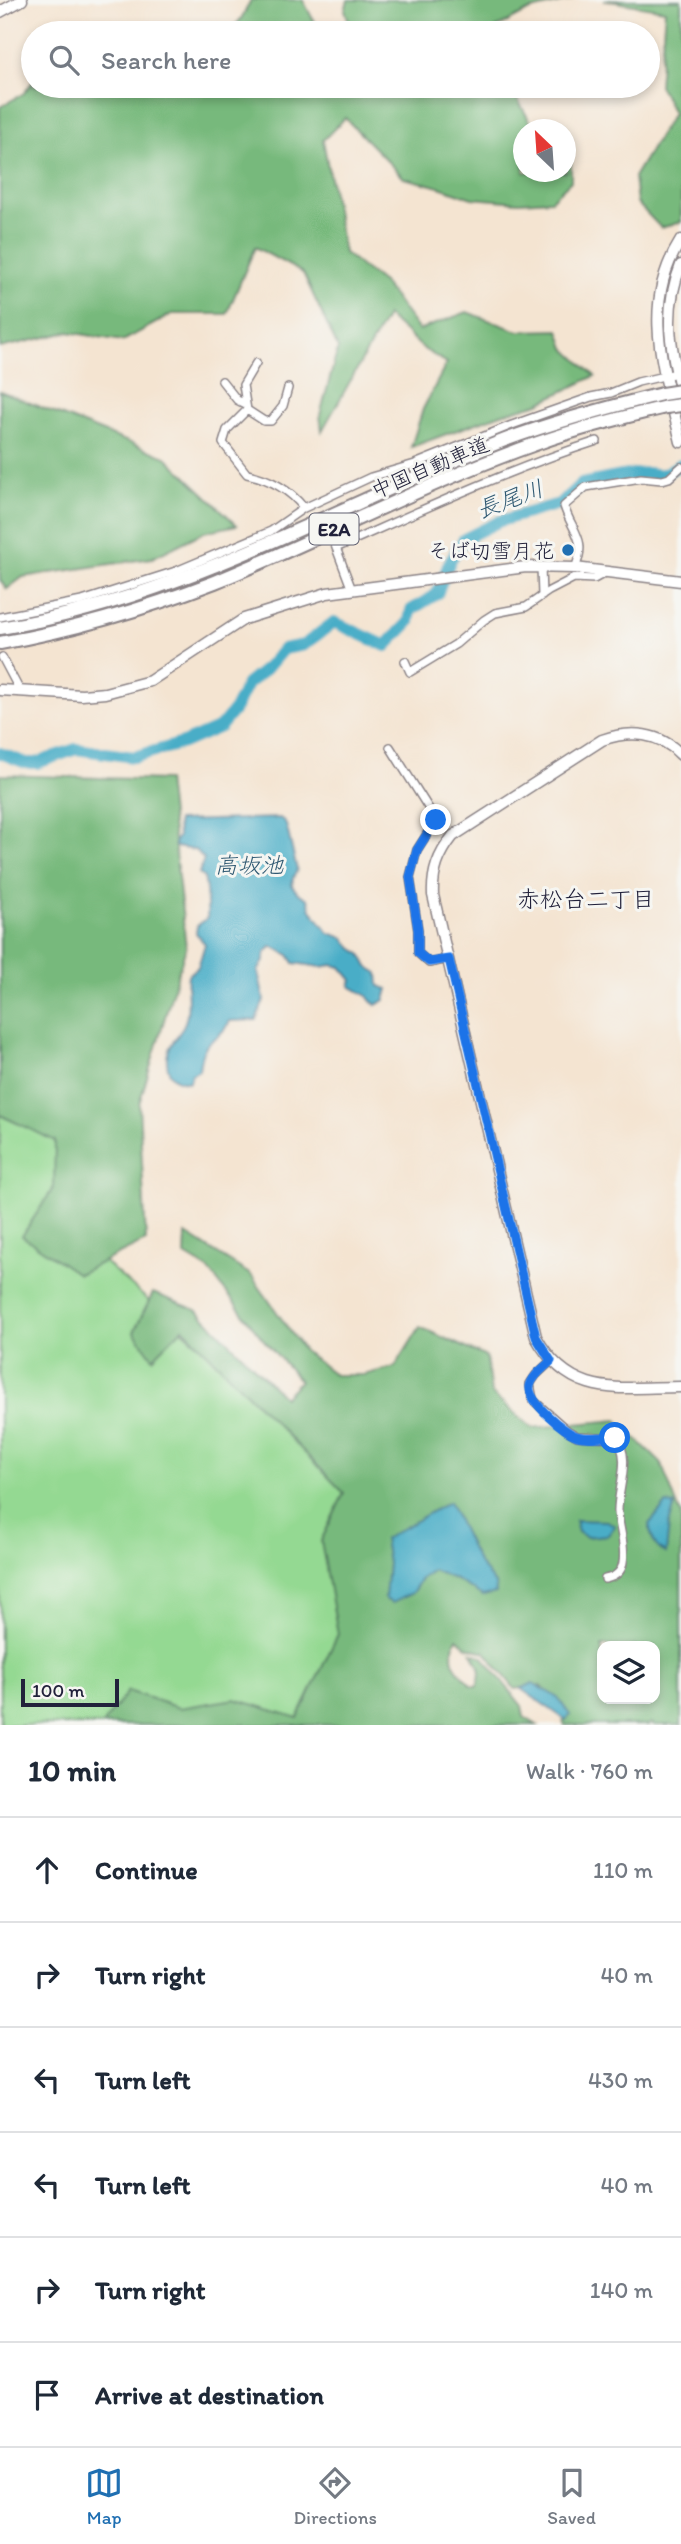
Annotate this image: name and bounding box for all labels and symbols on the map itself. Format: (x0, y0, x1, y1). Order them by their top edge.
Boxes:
north arrow (513, 119, 576, 182)
street label: 中国自動車道 (367, 431, 493, 503)
water label: 長尾川 (473, 474, 547, 524)
road number: E2A (310, 514, 358, 544)
place label: そば切雪月花 (428, 538, 554, 563)
marker: そば切雪月花 (560, 542, 576, 558)
route end (420, 804, 451, 835)
water label: 高坂池 (215, 851, 285, 879)
district label: 赤松台二丁目 (517, 885, 655, 913)
route start (599, 1422, 630, 1453)
scale bar (21, 1676, 119, 1708)

